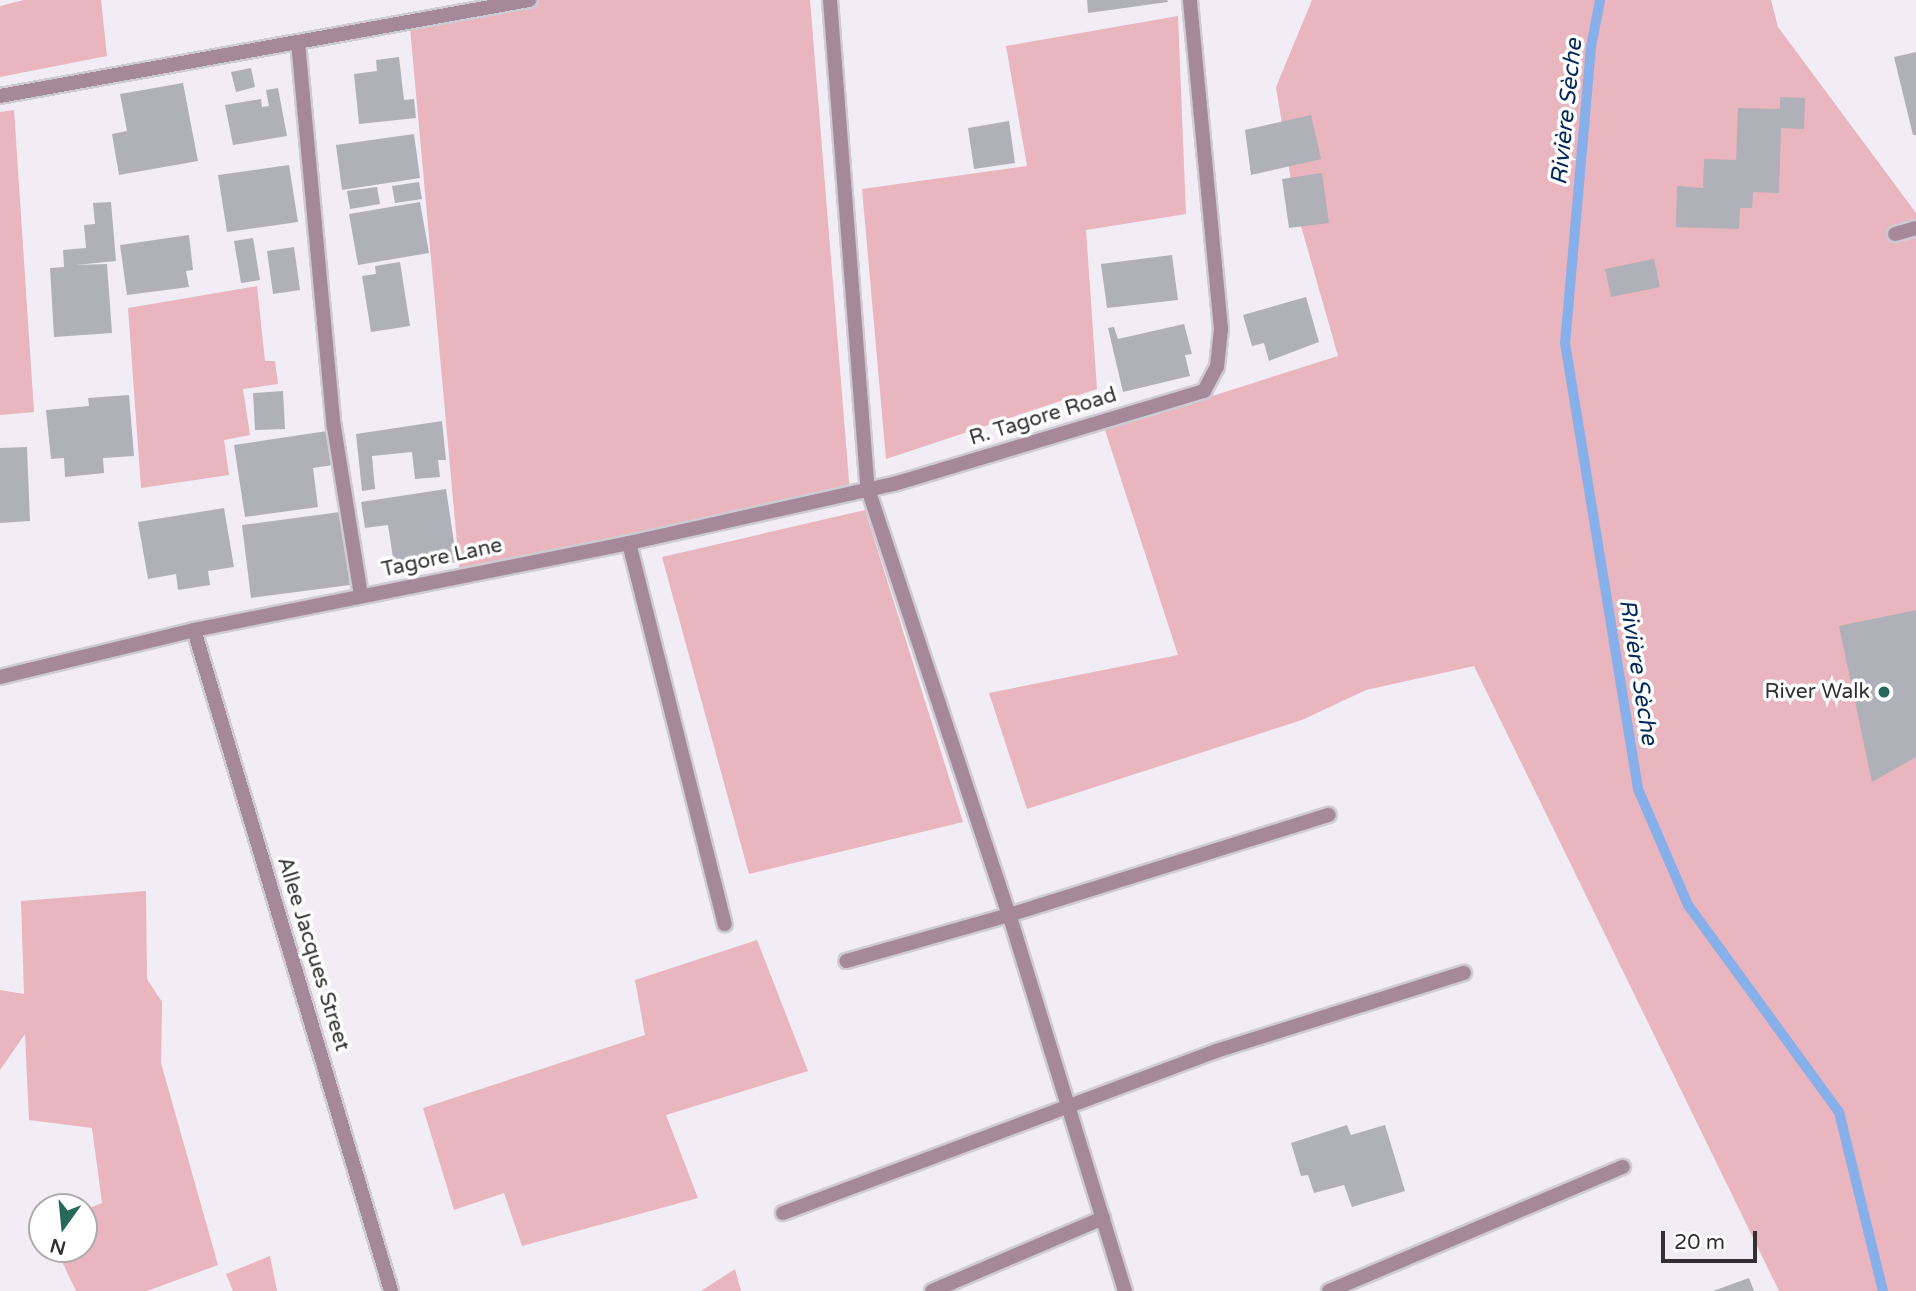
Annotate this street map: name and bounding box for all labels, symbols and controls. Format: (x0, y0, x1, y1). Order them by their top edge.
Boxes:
water label: Rivière Sèche (1546, 37, 1588, 187)
street label: R. Tagore Road (966, 383, 1120, 451)
street label: Tagore Lane (379, 533, 505, 583)
water label: Rivière Sèche (1613, 597, 1663, 747)
place label: River Walk (1765, 679, 1870, 705)
marker: River Walk (1876, 684, 1892, 700)
street label: Allee Jacques Street (272, 854, 354, 1054)
north arrow (28, 1193, 98, 1263)
scale bar (1664, 1218, 1760, 1262)
text: 20 m (1674, 1230, 1725, 1255)
text: N (48, 1234, 68, 1259)

